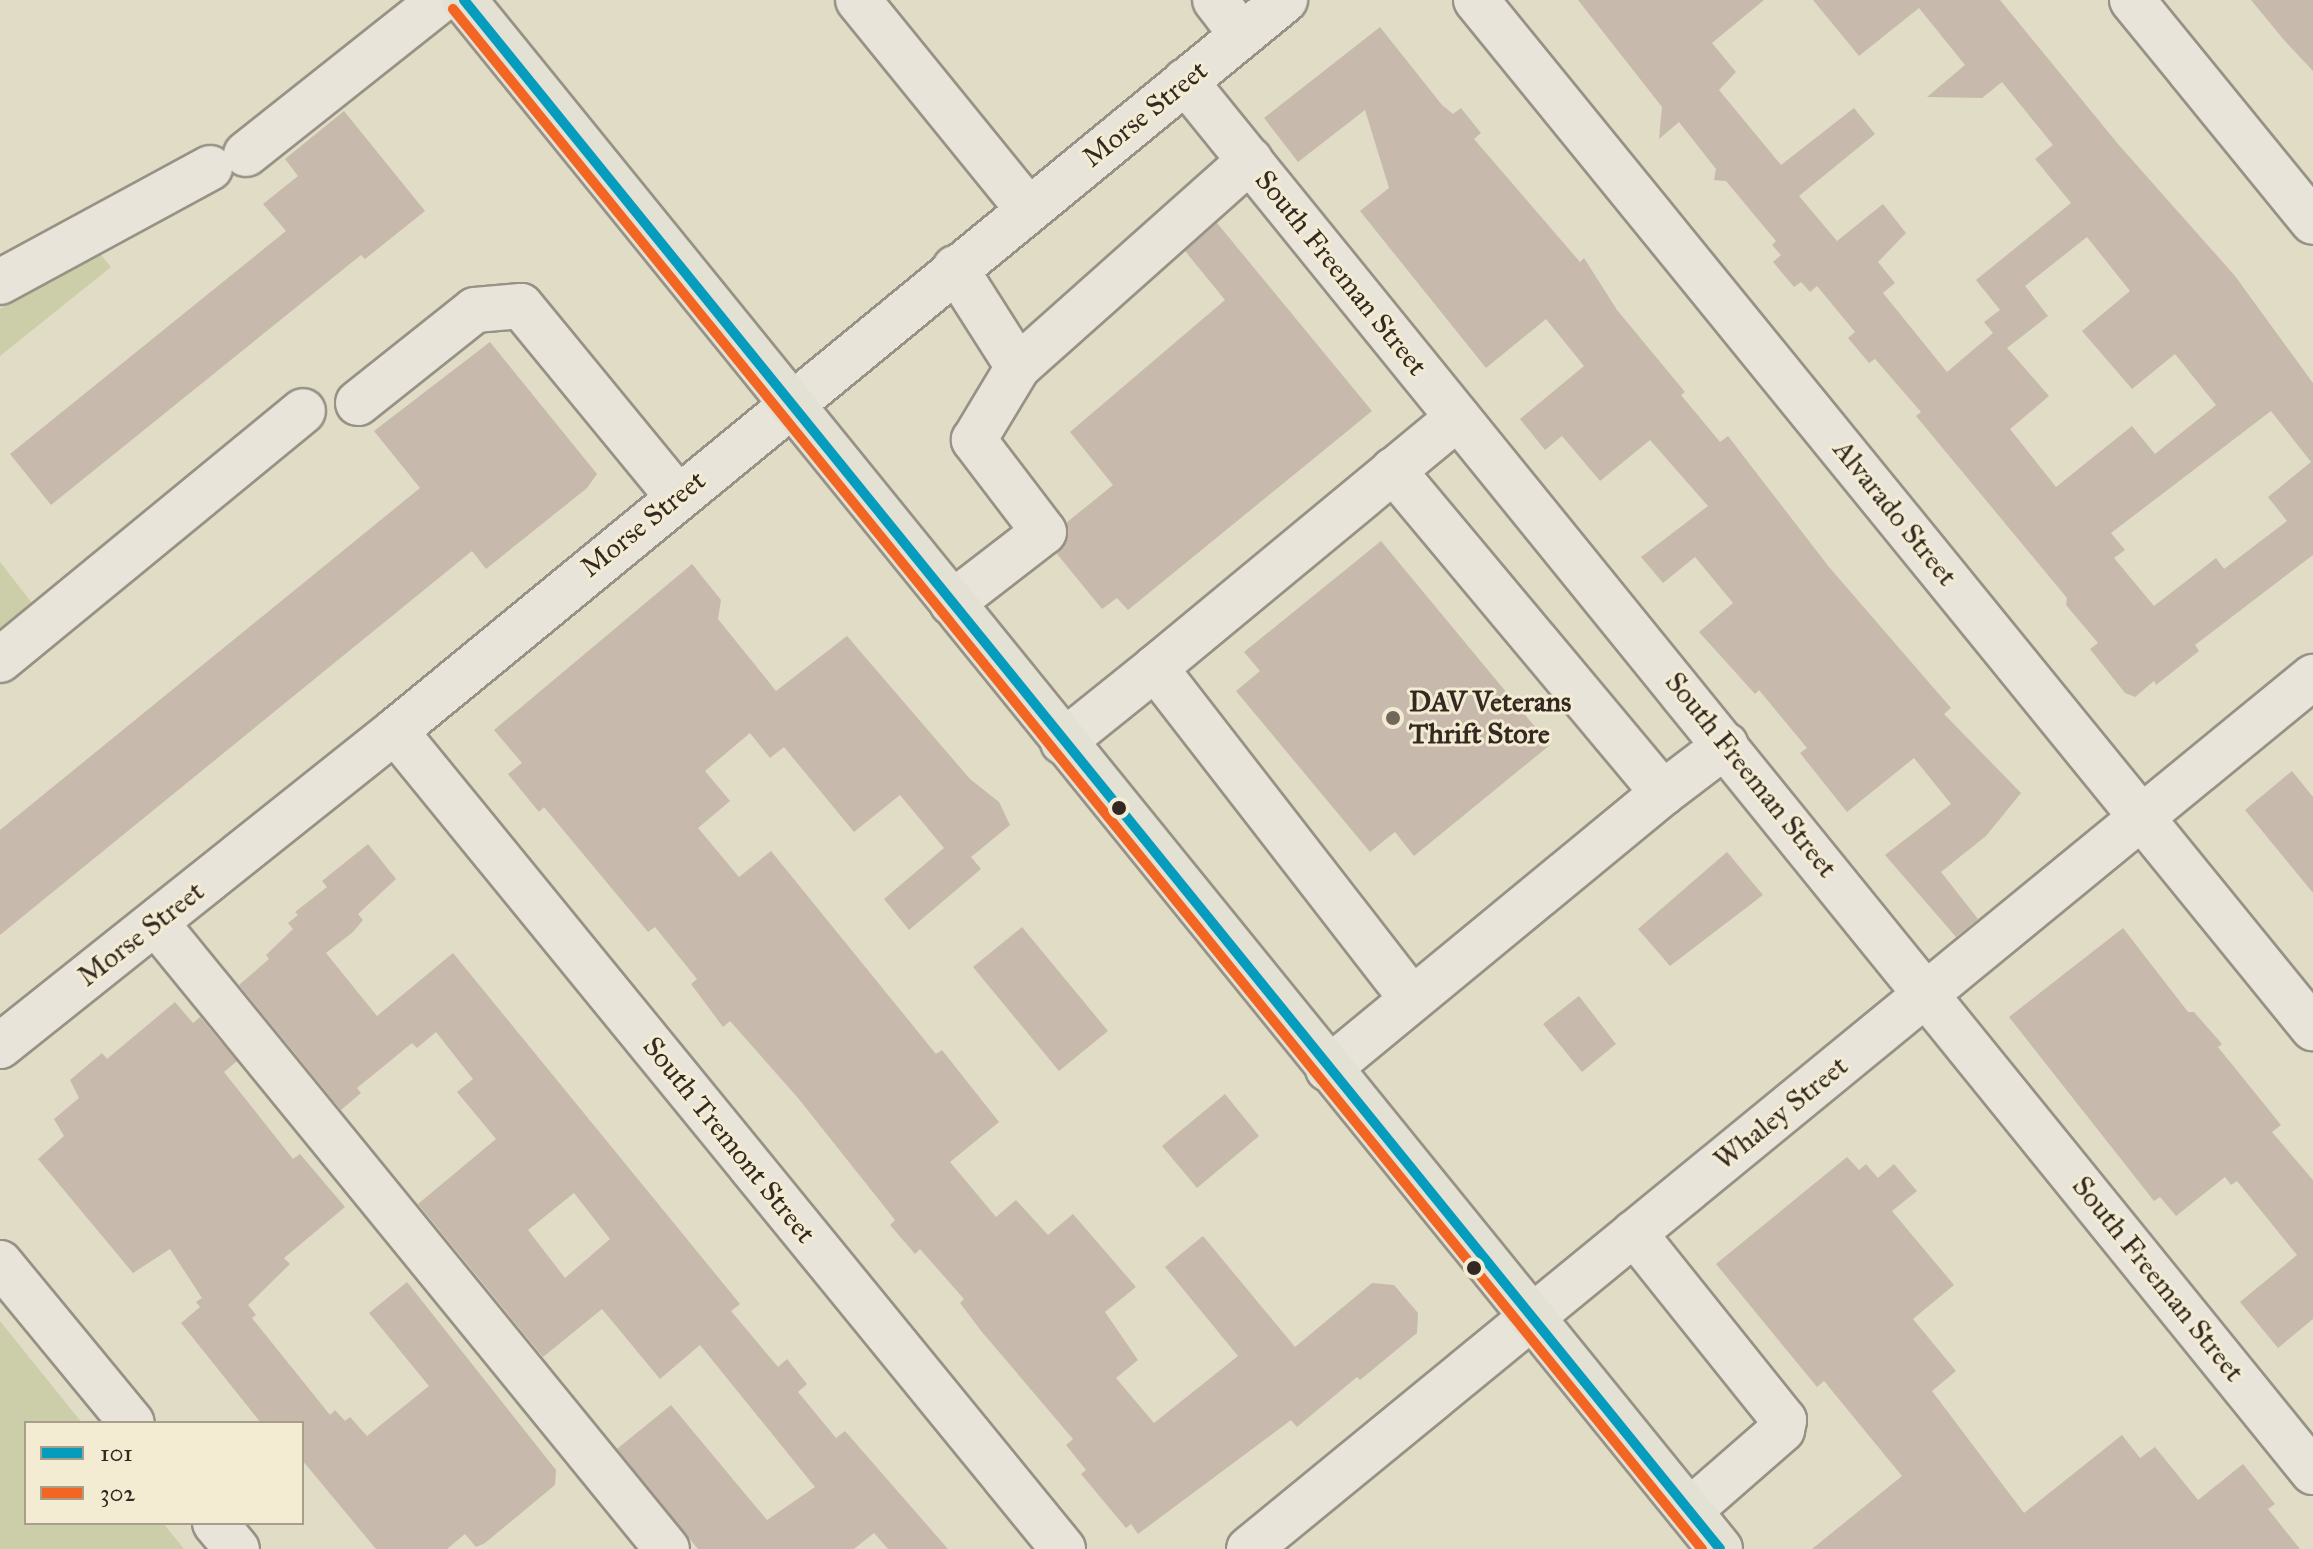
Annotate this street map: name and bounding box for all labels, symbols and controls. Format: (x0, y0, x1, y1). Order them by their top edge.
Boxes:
street label: Morse Street (1076, 54, 1214, 174)
street label: South Freeman Street (1248, 164, 1434, 382)
street label: Alvarado Street (1826, 433, 1964, 593)
street label: Morse Street (574, 464, 712, 584)
street label: South Freeman Street (1658, 666, 1844, 884)
place label: DAV Veterans Thrift Store (1409, 685, 1571, 751)
marker: DAV Veterans Thrift Store (1384, 709, 1402, 727)
unlabelled marker (1111, 800, 1127, 816)
street label: Morse Street (71, 874, 211, 994)
street label: South Tremont Street (636, 1030, 822, 1250)
street label: Whaley Street (1708, 1049, 1854, 1177)
street label: South Freeman Street (2065, 1170, 2251, 1388)
unlabelled marker (1466, 1260, 1482, 1276)
legend (24, 1421, 304, 1525)
text: 101 (100, 1438, 133, 1468)
text: 302 (100, 1478, 135, 1508)

